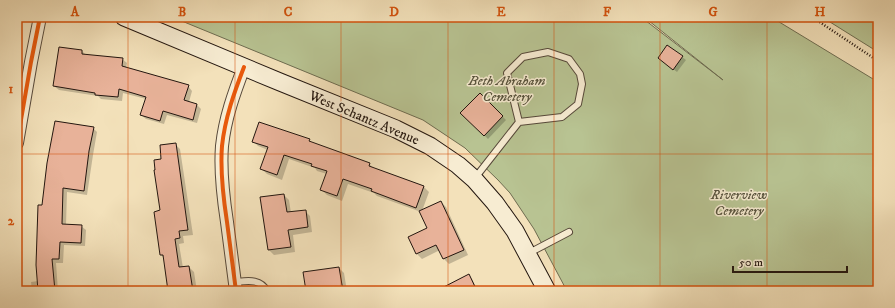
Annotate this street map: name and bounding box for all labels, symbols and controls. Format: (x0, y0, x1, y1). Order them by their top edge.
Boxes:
text: A (70, 4, 80, 20)
text: B (178, 4, 186, 20)
text: C (284, 4, 293, 20)
text: D (389, 4, 399, 20)
text: E (496, 4, 506, 20)
text: F (603, 4, 612, 20)
text: G (708, 4, 718, 20)
text: H (815, 4, 826, 20)
park label: Beth Abraham Cemetery (467, 72, 546, 106)
text: 1 (9, 81, 14, 97)
street label: West Schantz Avenue (305, 86, 422, 149)
park label: Riverview Cemetery (710, 186, 767, 220)
text: 2 (8, 213, 15, 229)
scale bar (733, 248, 847, 274)
text: 50 m (739, 255, 763, 270)

